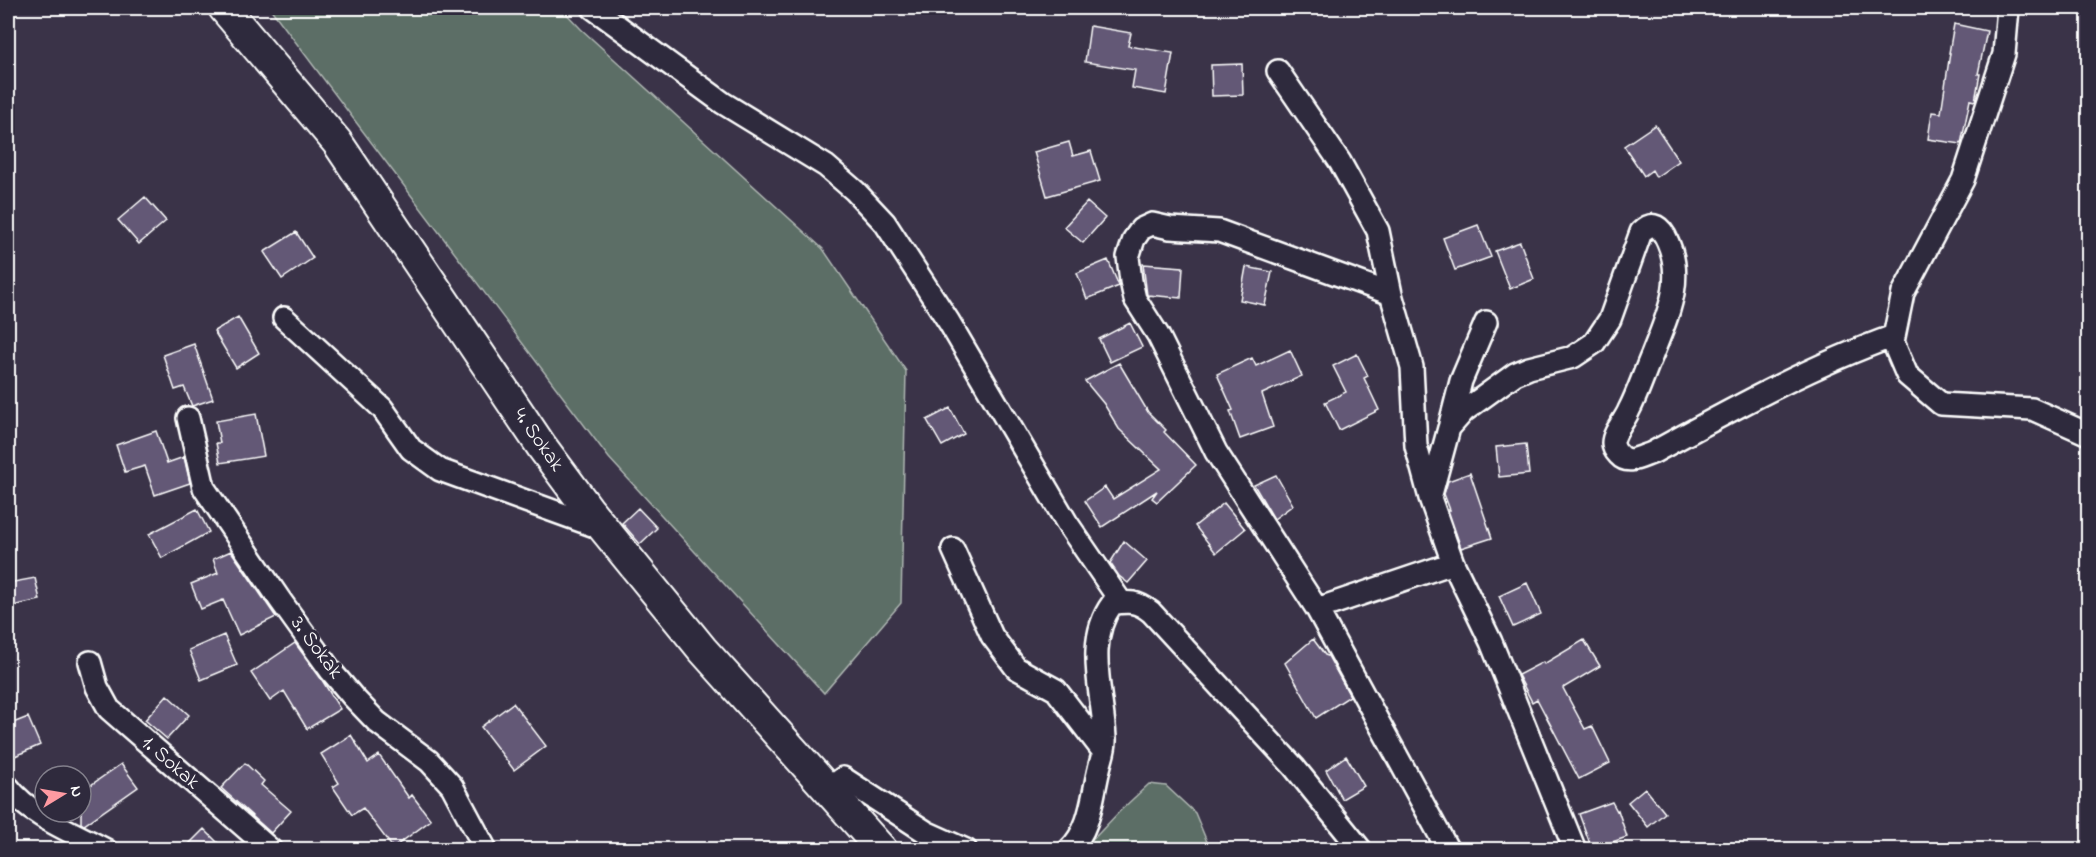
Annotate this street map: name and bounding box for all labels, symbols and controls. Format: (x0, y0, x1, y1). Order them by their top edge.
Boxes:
street label: 4. Sokak (505, 402, 571, 479)
street label: 3. Sokak (282, 610, 350, 686)
street label: 1. Sokak (134, 729, 207, 798)
north arrow (33, 764, 93, 824)
text: N (63, 784, 89, 799)

